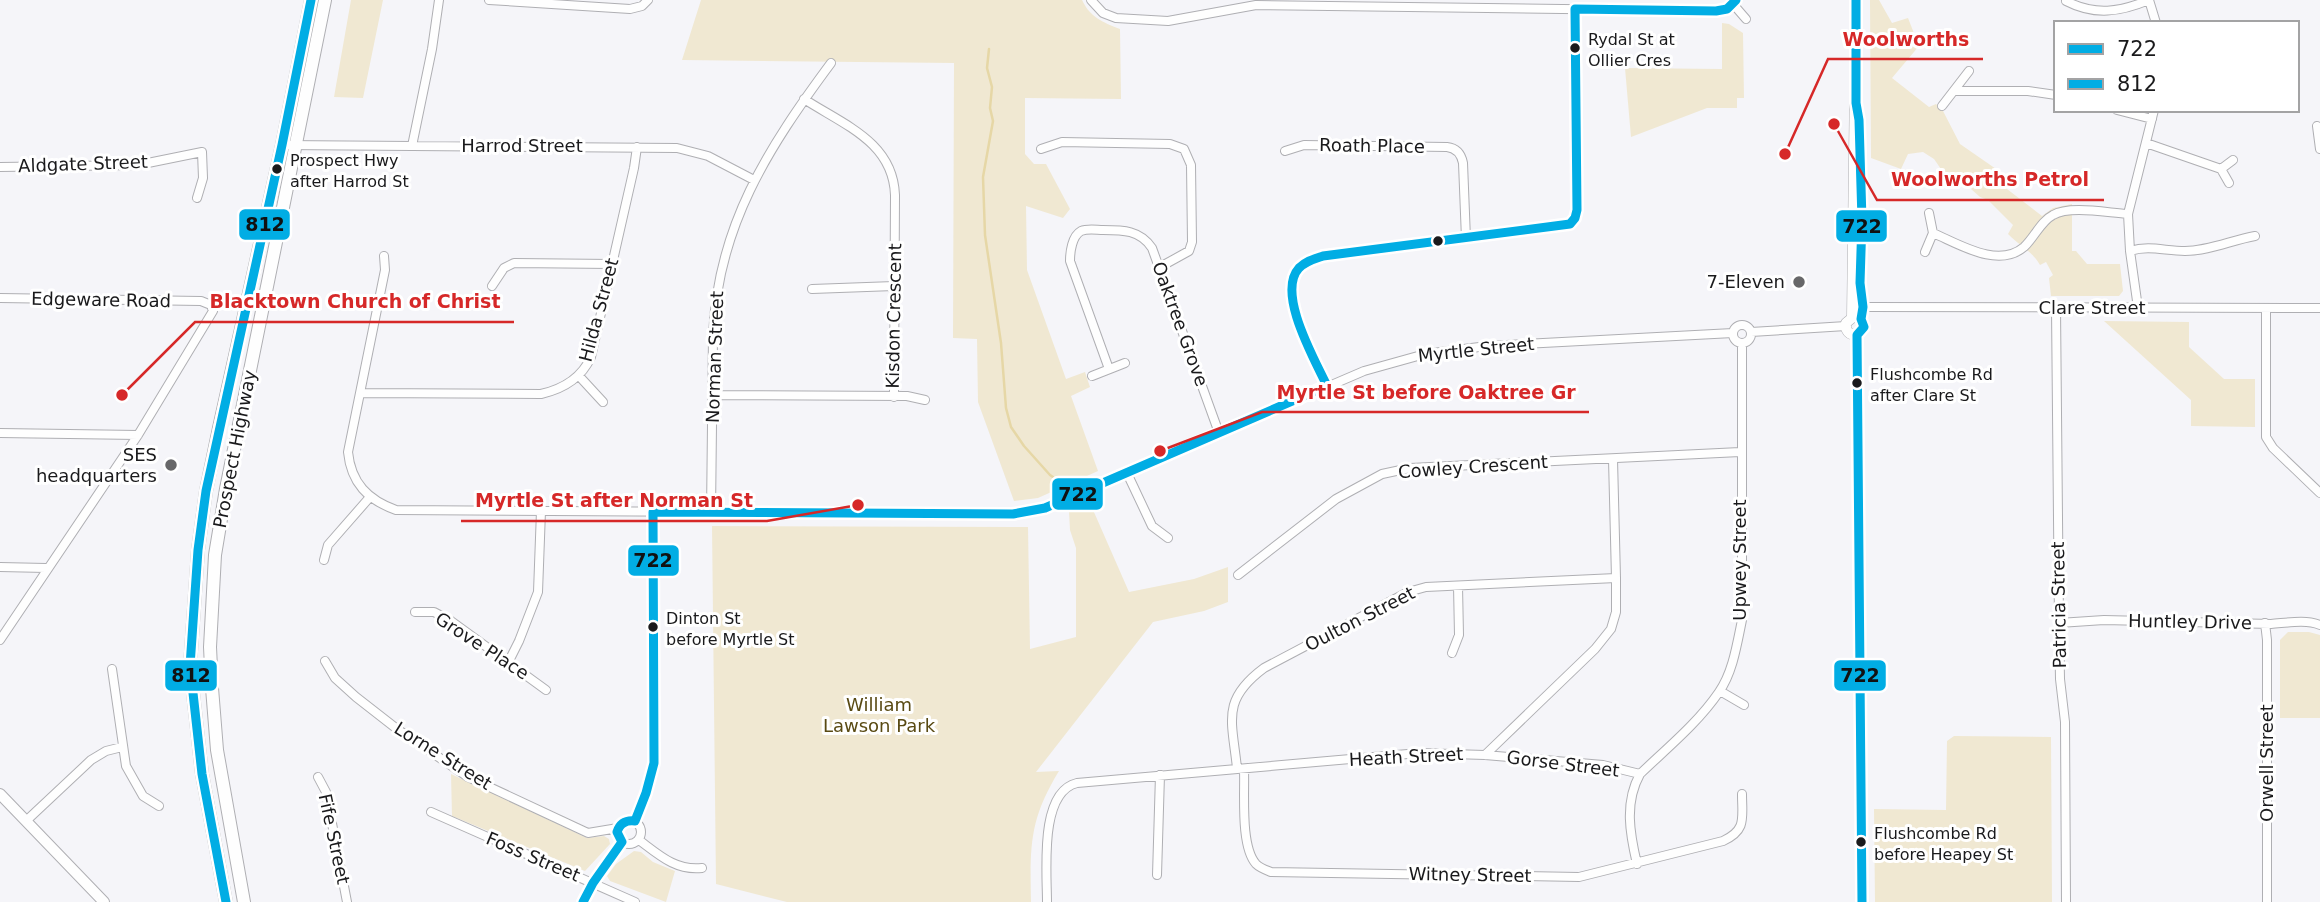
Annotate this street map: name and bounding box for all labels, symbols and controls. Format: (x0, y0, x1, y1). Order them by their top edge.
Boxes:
callout: Woolworths (1828, 19, 1983, 59)
legend (2054, 21, 2299, 112)
text: Woolworths (1843, 28, 1969, 50)
place label: Rydal St at Ollier Cres (1588, 30, 1675, 70)
text: 722 (2117, 37, 2157, 61)
marker: Rydal St at Ollier Cres (1568, 41, 1582, 55)
text: 812 (2117, 72, 2157, 96)
street label: Roath Place (1319, 134, 1425, 157)
street label: Harrod Street (461, 135, 583, 156)
street label: Aldgate Street (18, 151, 148, 176)
place label: Prospect Hwy after Harrod St (290, 151, 409, 191)
callout: Woolworths Petrol (1877, 160, 2104, 200)
marker: Prospect Hwy after Harrod St (270, 162, 284, 176)
text: Woolworths Petrol (1891, 168, 2089, 190)
line badge: 812 (238, 208, 291, 241)
line badge: 722 (1835, 209, 1888, 243)
text: 812 (245, 213, 285, 235)
text: 722 (1842, 215, 1882, 237)
unlabelled marker (1431, 234, 1445, 248)
street label: Kisdon Crescent (882, 243, 905, 389)
street label: Hilda Street (575, 256, 622, 364)
street label: Oaktree Grove (1148, 259, 1213, 389)
place label: 7-Eleven (1706, 271, 1785, 292)
marker: 7-Eleven (1791, 274, 1807, 290)
callout: Blacktown Church of Christ (195, 282, 514, 322)
street label: Edgeware Road (31, 288, 171, 311)
text: Blacktown Church of Christ (210, 290, 501, 312)
street label: Norman Street (702, 291, 727, 423)
street label: Clare Street (2038, 297, 2146, 318)
street label: Myrtle Street (1417, 333, 1535, 366)
place label: Flushcombe Rd after Clare St (1870, 365, 1993, 405)
street label: Prospect Highway (209, 368, 260, 530)
callout: Myrtle St before Oaktree Gr (1262, 372, 1589, 412)
marker: Flushcombe Rd after Clare St (1850, 376, 1864, 390)
text: Myrtle St before Oaktree Gr (1276, 381, 1576, 403)
place label: SES headquarters (36, 444, 157, 486)
street label: Cowley Crescent (1397, 451, 1549, 482)
marker: SES headquarters (163, 457, 179, 473)
line badge: 722 (1051, 477, 1104, 511)
callout: Myrtle St after Norman St (461, 481, 767, 521)
text: 722 (1058, 483, 1098, 505)
text: Myrtle St after Norman St (475, 489, 753, 511)
street label: Upwey Street (1729, 499, 1750, 621)
street label: Patricia Street (2047, 541, 2070, 669)
line badge: 722 (627, 544, 680, 577)
text: 722 (633, 549, 673, 571)
street label: Oulton Street (1301, 582, 1418, 655)
street label: Grove Place (432, 608, 533, 684)
place label: Dinton St before Myrtle St (666, 609, 795, 649)
street label: Huntley Drive (2128, 610, 2252, 633)
marker: Dinton St before Myrtle St (646, 620, 660, 634)
line badge: 812 (164, 659, 218, 692)
line badge: 722 (1833, 659, 1887, 692)
text: 812 (171, 664, 211, 686)
text: 722 (1840, 664, 1880, 686)
park label: William Lawson Park (823, 694, 936, 736)
street label: Orwell Street (2256, 704, 2277, 822)
street label: Lorne Street (391, 717, 496, 794)
street label: Heath Street (1348, 743, 1464, 770)
street label: Gorse Street (1506, 746, 1621, 781)
street label: Fife Street (315, 792, 354, 886)
place label: Flushcombe Rd before Heapey St (1874, 824, 2013, 864)
street label: Foss Street (483, 827, 583, 886)
marker: Flushcombe Rd before Heapey St (1854, 835, 1868, 849)
street label: Witney Street (1408, 863, 1532, 886)

